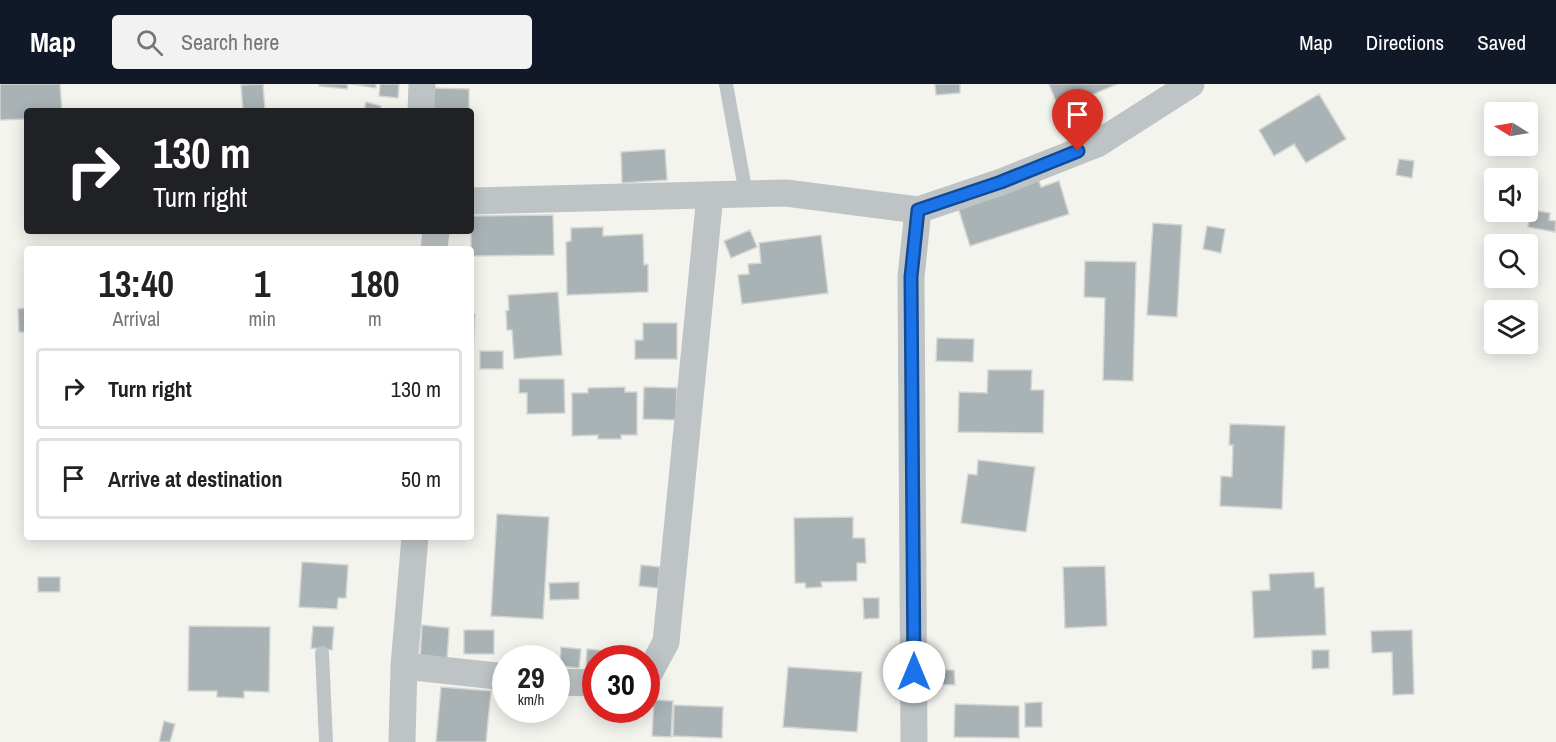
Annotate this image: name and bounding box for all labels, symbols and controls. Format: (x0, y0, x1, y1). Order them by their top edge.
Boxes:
search box (112, 15, 532, 69)
text: Map (30, 23, 76, 61)
icon: search (133, 26, 166, 59)
text: Search here (181, 27, 279, 57)
text: Map (1299, 28, 1333, 57)
text: Directions (1366, 28, 1444, 57)
text: Saved (1477, 28, 1526, 57)
pin (1052, 89, 1103, 151)
icon: arrive (1061, 98, 1094, 131)
north arrow (1484, 102, 1538, 156)
map controls (1484, 102, 1538, 354)
text: 130 m (153, 125, 251, 181)
icon: right (54, 132, 132, 210)
button: sound (1484, 168, 1538, 222)
text: Turn right (153, 179, 247, 215)
button: search (1484, 234, 1538, 288)
text: 13:40 (98, 260, 174, 308)
text: 1 (254, 260, 270, 308)
text: 180 (350, 260, 400, 308)
button: layers (1484, 300, 1538, 354)
text: Arrival (113, 305, 160, 332)
text: min (248, 305, 276, 332)
text: m (368, 305, 382, 332)
icon: right (57, 372, 90, 405)
text: Turn right (108, 374, 192, 404)
text: 130 m (391, 374, 441, 404)
icon: arrive (57, 462, 90, 495)
text: Arrive at destination (108, 464, 282, 494)
text: 50 m (401, 464, 441, 494)
position arrow (882, 640, 946, 704)
speed limit sign: 30 (582, 645, 660, 723)
text: 29 (517, 657, 545, 697)
text: km/h (518, 689, 544, 710)

